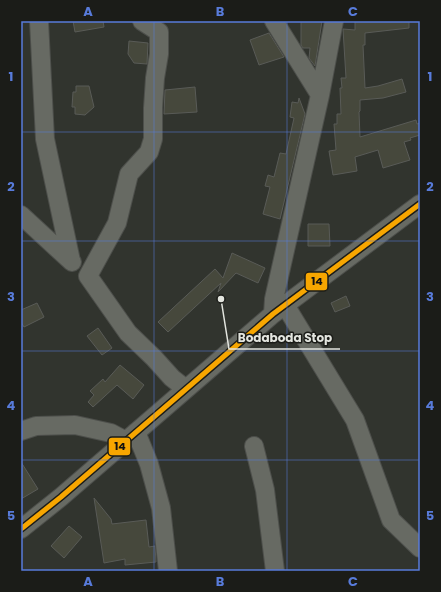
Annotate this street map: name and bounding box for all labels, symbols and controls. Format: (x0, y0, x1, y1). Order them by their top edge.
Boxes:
text: A (83, 2, 93, 21)
text: B (216, 2, 225, 21)
text: C (348, 2, 358, 21)
text: 1 (9, 67, 13, 86)
text: 1 (428, 67, 432, 86)
text: 2 (7, 177, 15, 196)
text: 2 (426, 177, 434, 196)
line badge: 14 (305, 272, 328, 291)
text: 14 (311, 273, 323, 289)
text: 3 (7, 287, 15, 306)
text: 3 (426, 287, 434, 306)
callout: Bodaboda Stop (229, 325, 340, 349)
text: Bodaboda Stop (238, 329, 332, 346)
text: 4 (7, 396, 16, 415)
text: 4 (426, 396, 435, 415)
line badge: 14 (108, 437, 131, 456)
text: 14 (114, 438, 126, 454)
text: 5 (7, 506, 15, 525)
text: 5 (426, 506, 434, 525)
text: A (83, 572, 93, 591)
text: B (216, 572, 225, 591)
text: C (348, 572, 358, 591)

